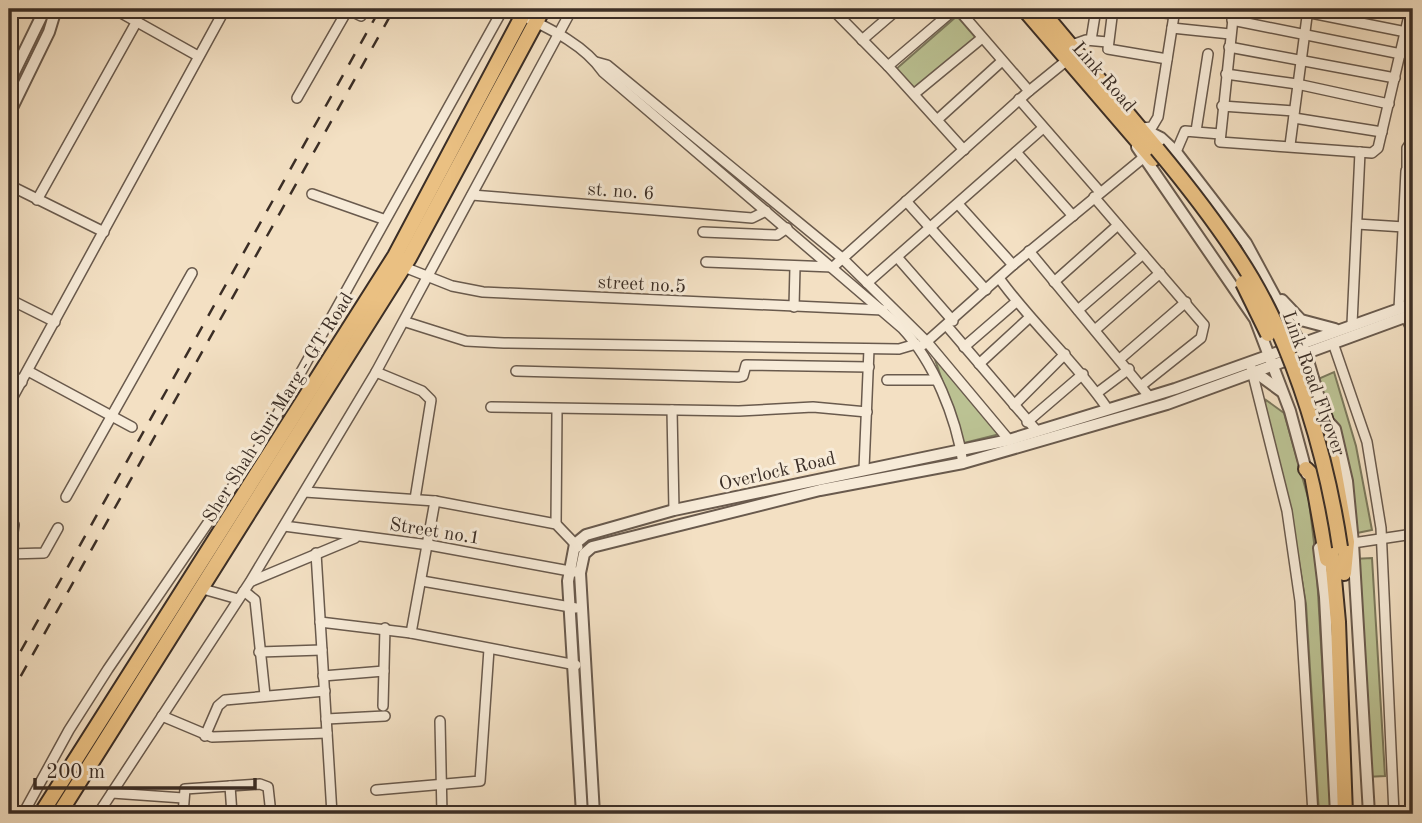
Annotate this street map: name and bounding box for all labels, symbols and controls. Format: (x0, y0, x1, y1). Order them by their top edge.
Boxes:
street label: Link Road (1068, 39, 1138, 116)
street label: st. no. 6 (587, 181, 655, 204)
street label: street no.5 (597, 274, 686, 297)
street label: Sher Shah Suri Marg - GT Road (200, 290, 358, 527)
street label: Link Road Flyover (1278, 309, 1348, 459)
street label: Overlock Road (717, 450, 838, 495)
street label: Street no.1 (388, 516, 481, 549)
scale bar (35, 746, 256, 790)
text: 200 m (46, 762, 105, 783)

